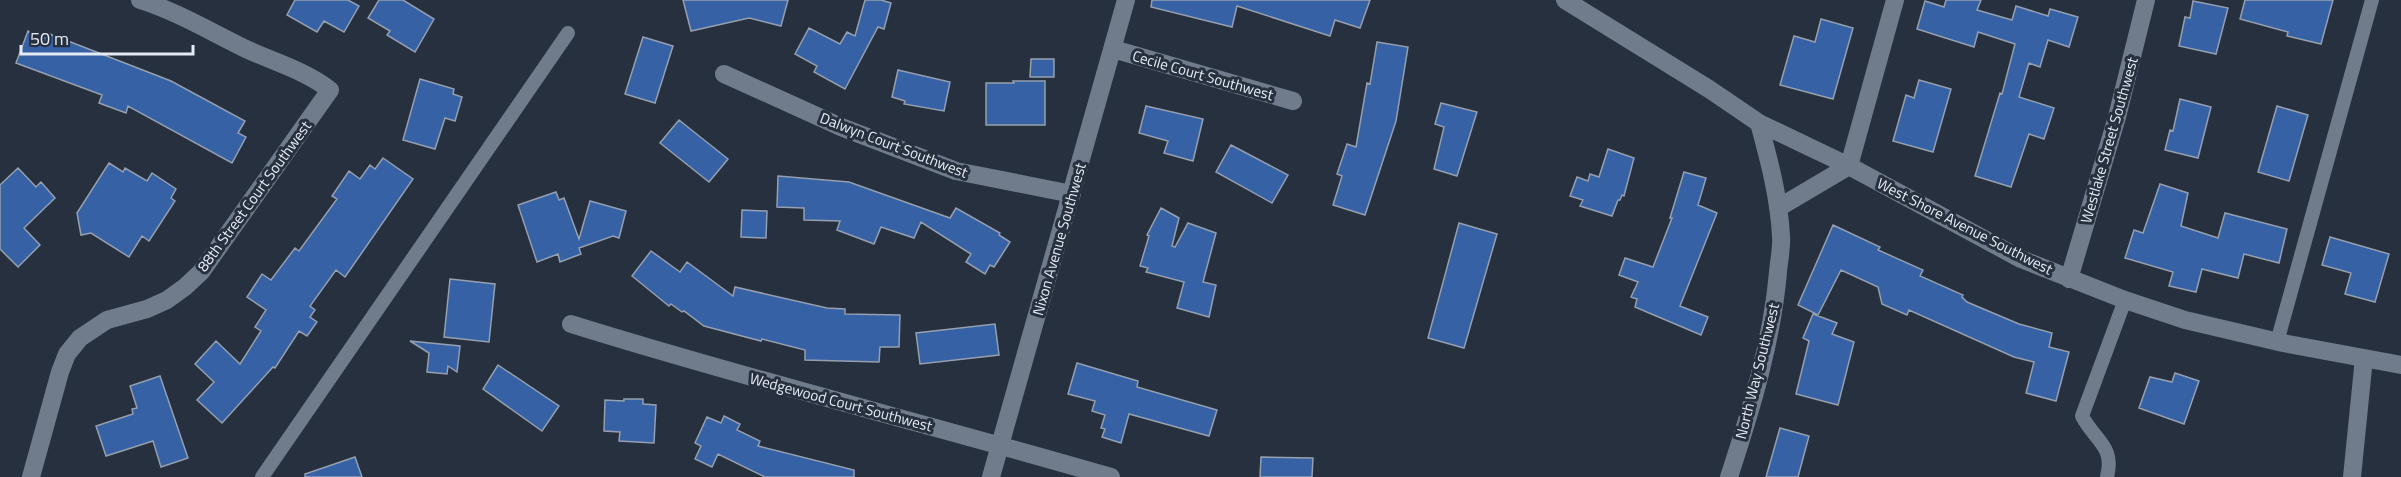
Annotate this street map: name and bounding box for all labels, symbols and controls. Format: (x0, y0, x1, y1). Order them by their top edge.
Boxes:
scale bar (21, 18, 194, 56)
text: 50 m (30, 25, 69, 52)
street label: Cecile Court Southwest (1130, 44, 1277, 106)
street label: Westlake Street Southwest (2074, 53, 2144, 226)
street label: Dalwyn Court Southwest (817, 106, 972, 184)
street label: 88th Street Court Southwest (191, 115, 317, 276)
street label: Nixon Avenue Southwest (1026, 159, 1092, 318)
street label: West Shore Avenue Southwest (1873, 172, 2058, 281)
street label: North Way Southwest (1729, 300, 1785, 441)
street label: Wedgewood Court Southwest (747, 367, 936, 438)

